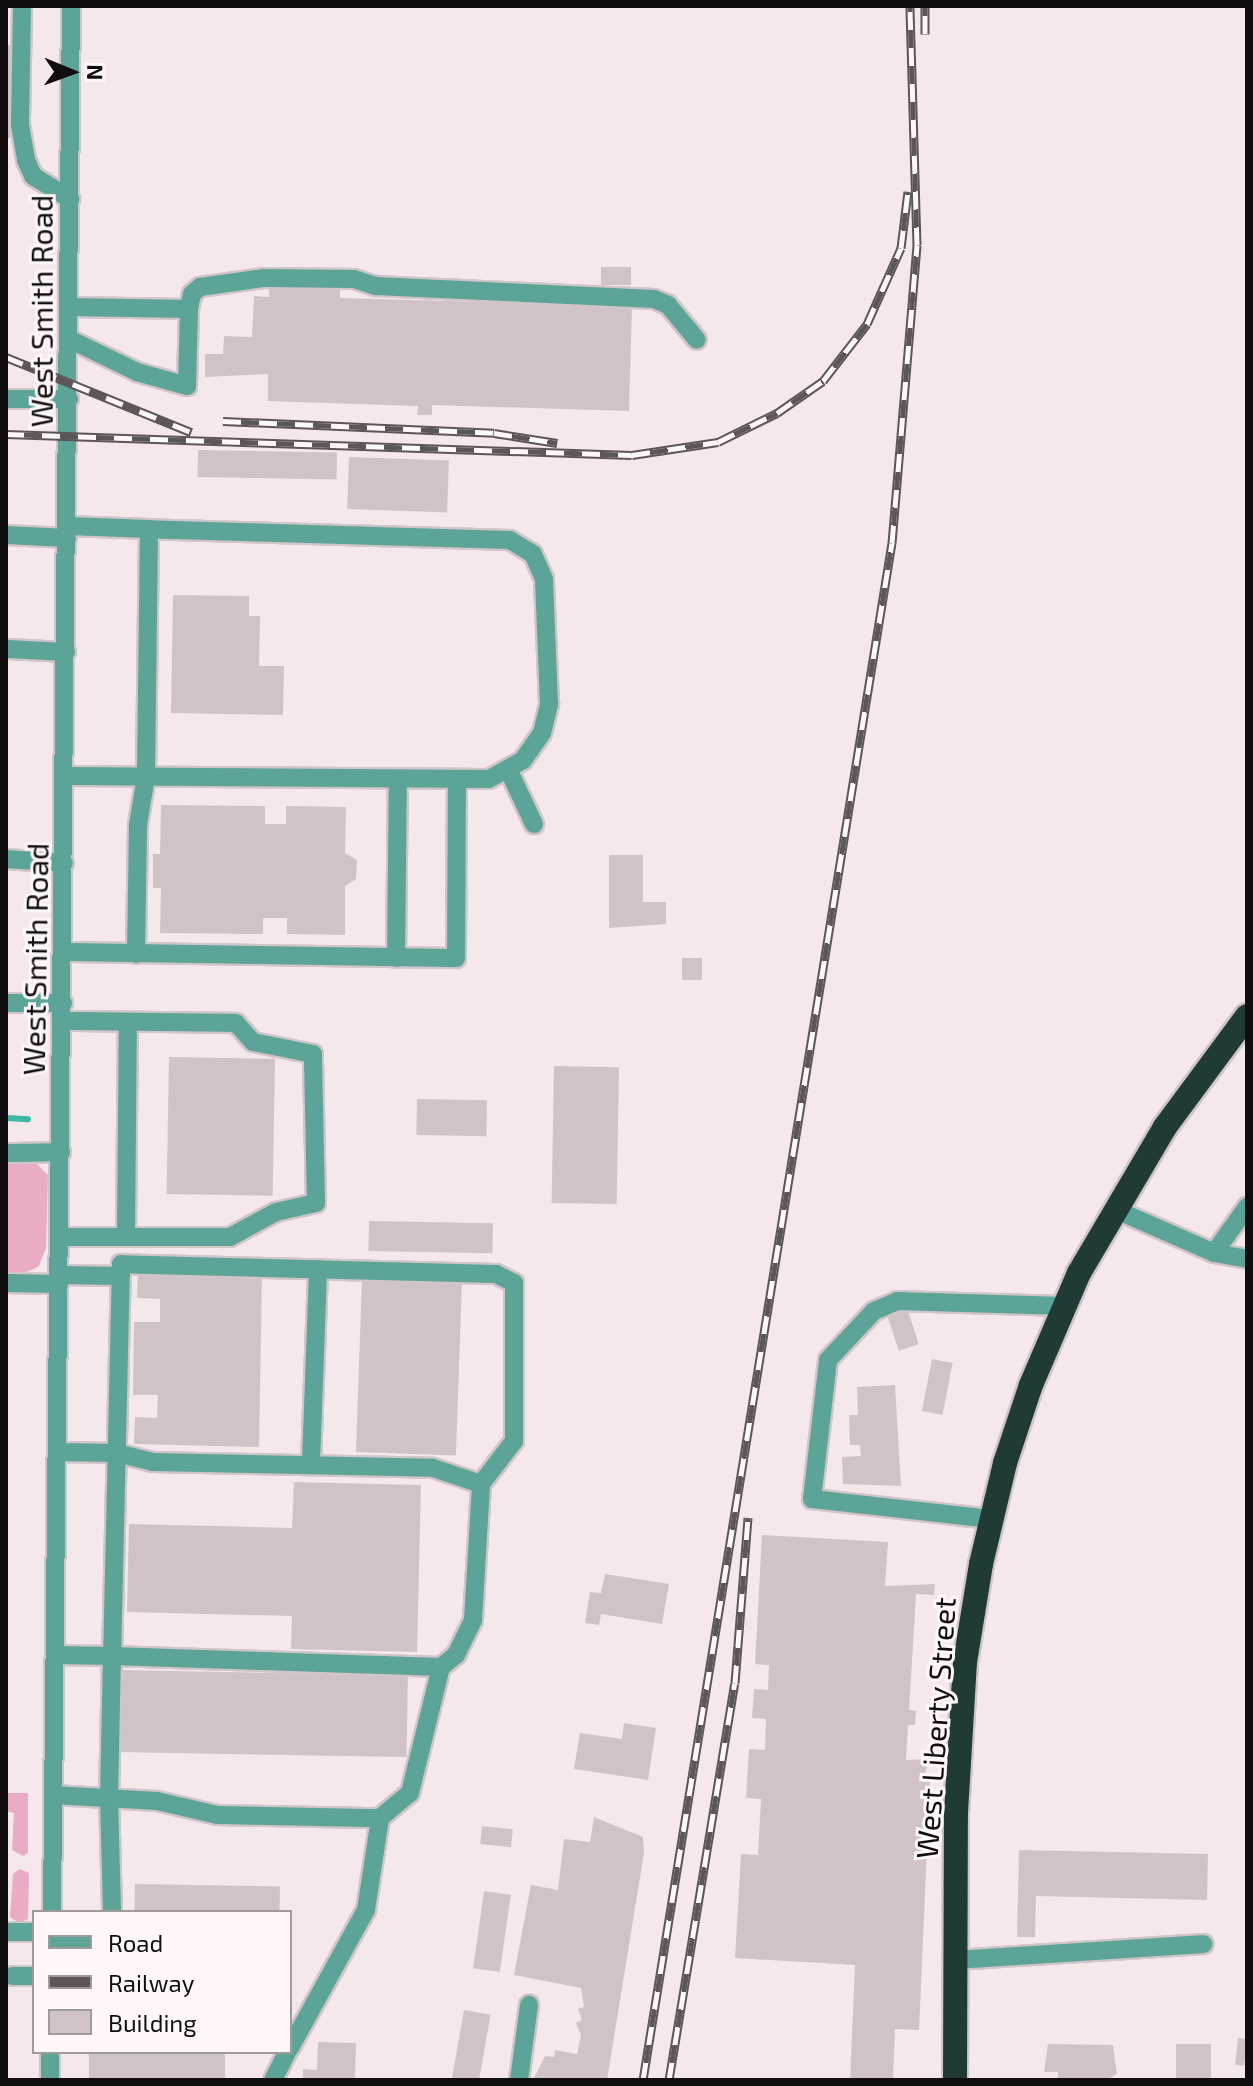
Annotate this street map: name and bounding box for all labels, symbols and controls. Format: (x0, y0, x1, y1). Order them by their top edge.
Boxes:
north arrow (32, 32, 112, 112)
text: N (83, 64, 109, 81)
street label: West Smith Road (23, 195, 59, 427)
street label: West Smith Road (15, 842, 55, 1076)
street label: West Liberty Street (908, 1596, 962, 1860)
legend (32, 1910, 292, 2054)
text: Road (108, 1928, 163, 1957)
text: Railway (108, 1968, 194, 1997)
text: Building (108, 2008, 197, 2037)

